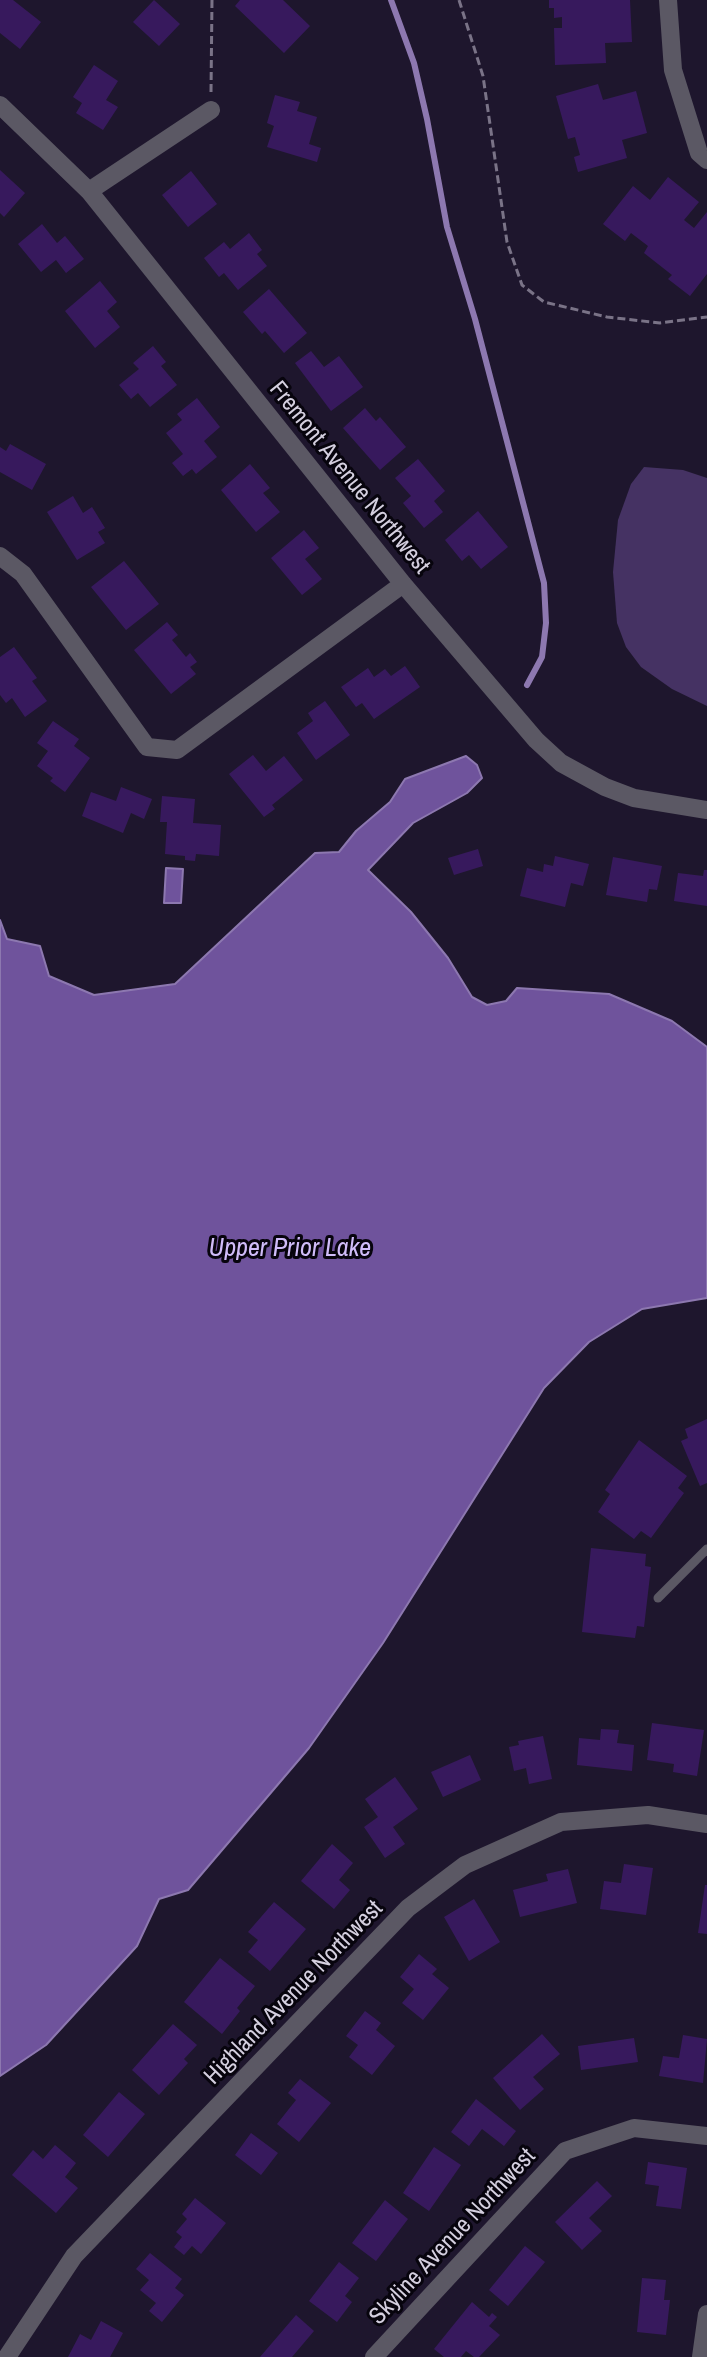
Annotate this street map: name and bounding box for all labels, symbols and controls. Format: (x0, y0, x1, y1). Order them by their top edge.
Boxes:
street label: Fremont Avenue Northwest (263, 376, 435, 580)
water label: Upper Prior Lake (209, 1233, 371, 1265)
street label: Highland Avenue Northwest (199, 1895, 389, 2091)
street label: Skyline Avenue Northwest (364, 2143, 542, 2331)

